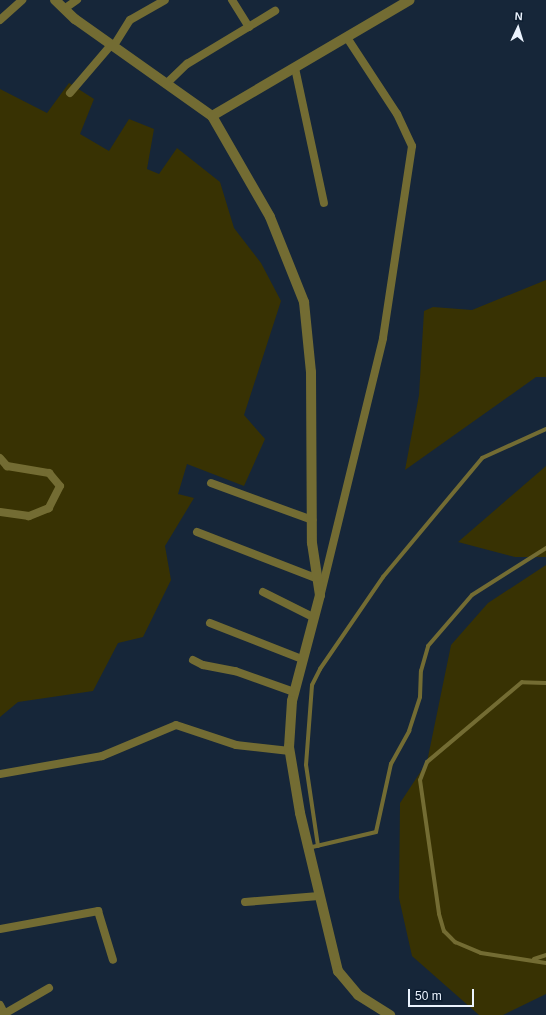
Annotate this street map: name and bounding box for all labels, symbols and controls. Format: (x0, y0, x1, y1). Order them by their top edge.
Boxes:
north arrow (498, 8, 538, 48)
text: N (514, 10, 523, 22)
scale bar (410, 981, 476, 1007)
text: 50 m (415, 989, 442, 1003)

